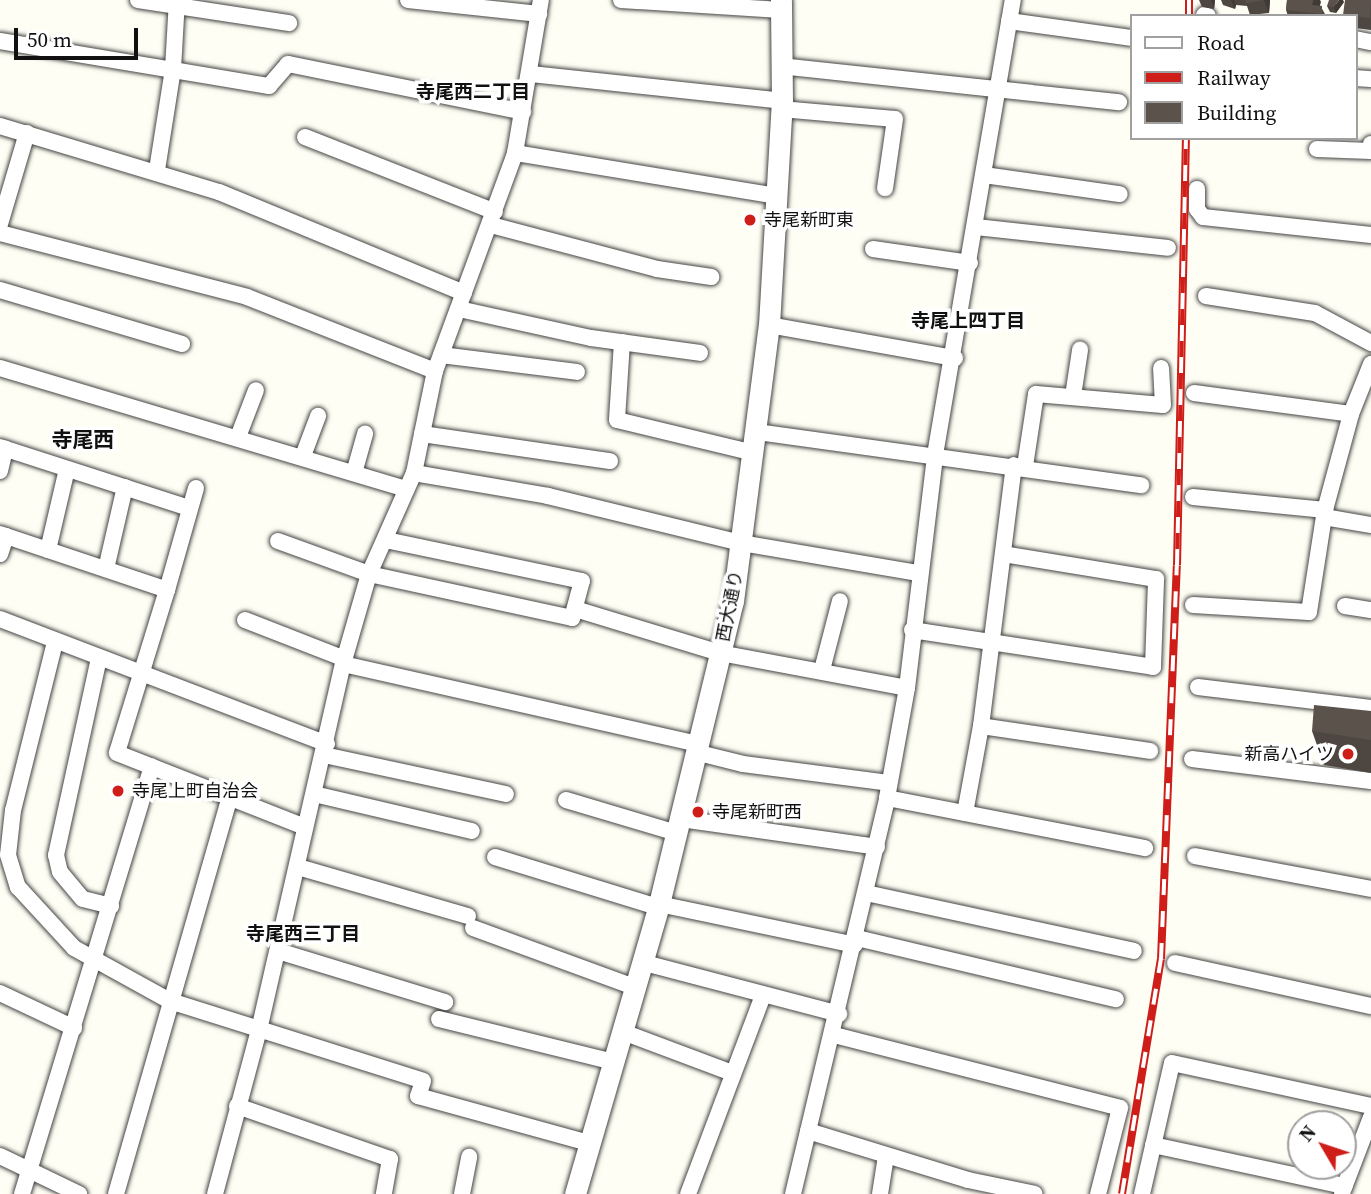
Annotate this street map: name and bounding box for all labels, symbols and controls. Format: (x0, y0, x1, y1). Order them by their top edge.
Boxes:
scale bar (18, 14, 142, 58)
legend (1130, 14, 1357, 140)
text: 50 m (27, 25, 72, 54)
text: Road (1197, 28, 1245, 57)
text: Railway (1197, 63, 1271, 92)
district label: 寺尾西二丁目 (416, 81, 530, 103)
text: Building (1197, 98, 1276, 127)
place label: 寺尾新町東 (764, 209, 854, 231)
marker: 寺尾新町東 (742, 212, 758, 228)
district label: 寺尾上四丁目 (911, 310, 1025, 332)
district label: 寺尾西 (52, 427, 114, 453)
street label: 西大通り (713, 569, 747, 643)
place label: 新高ハイツ (1244, 743, 1334, 765)
marker: 新高ハイツ (1340, 746, 1356, 762)
place label: 寺尾上町自治会 (132, 780, 258, 802)
marker: 寺尾上町自治会 (110, 783, 126, 799)
place label: 寺尾新町西 (712, 801, 802, 823)
marker: 寺尾新町西 (690, 804, 706, 820)
district label: 寺尾西三丁目 (246, 923, 360, 945)
north arrow (1287, 1110, 1357, 1180)
text: N (1293, 1119, 1322, 1147)

